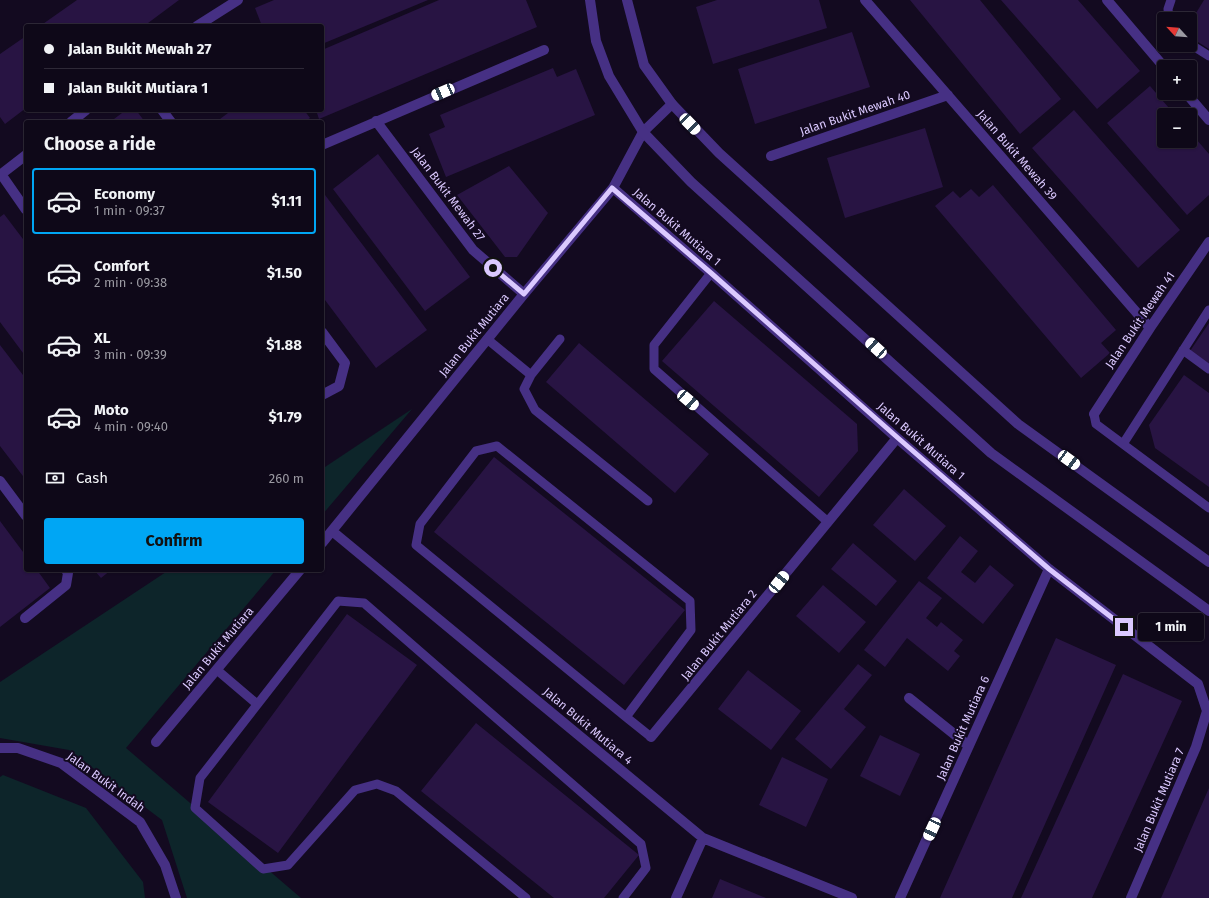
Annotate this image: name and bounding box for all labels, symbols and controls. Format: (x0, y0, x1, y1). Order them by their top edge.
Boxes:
north arrow (1157, 12, 1197, 52)
map controls (1157, 12, 1197, 148)
text: Jalan Bukit Mewah 27 (68, 40, 211, 58)
button: + (1157, 60, 1197, 100)
text: Jalan Bukit Mutiara 1 (68, 79, 208, 97)
car (430, 82, 456, 102)
street label: Jalan Bukit Mewah 40 (798, 87, 912, 138)
street label: Jalan Bukit Mewah 39 (974, 107, 1060, 203)
button: − (1157, 108, 1197, 148)
car (677, 111, 703, 137)
text: Choose a ride (44, 133, 156, 155)
street label: Jalan Bukit Mewah 27 (408, 144, 488, 244)
icon: car (46, 183, 82, 219)
text: Economy (94, 185, 155, 203)
street label: Jalan Bukit Mutiara 1 (630, 185, 724, 269)
text: $1.11 (272, 192, 302, 210)
text: 1 min · 09:37 (94, 203, 165, 218)
icon: car (46, 255, 82, 291)
text: Comfort (94, 257, 150, 275)
route start (484, 259, 502, 277)
text: $1.50 (267, 264, 302, 282)
street label: Jalan Bukit Mewah 41 (1102, 269, 1178, 371)
text: 2 min · 09:38 (94, 275, 167, 290)
street label: Jalan Bukit Mutiara (436, 291, 512, 379)
icon: car (46, 327, 82, 363)
text: XL (94, 329, 110, 347)
text: $1.88 (266, 336, 302, 354)
car (863, 336, 889, 360)
text: 3 min · 09:39 (94, 347, 167, 362)
car (675, 388, 701, 412)
icon: car (46, 399, 82, 435)
street label: Jalan Bukit Mutiara 1 (874, 399, 968, 483)
text: Moto (94, 401, 129, 419)
text: $1.79 (269, 408, 302, 426)
text: 4 min · 09:40 (94, 419, 168, 434)
car (1056, 448, 1082, 472)
icon: cash (44, 467, 66, 489)
text: Cash (76, 469, 108, 487)
text: 260 m (269, 471, 304, 486)
button: Confirm (44, 518, 304, 564)
car (767, 569, 791, 595)
street label: Jalan Bukit Mutiara 2 (678, 587, 760, 683)
street label: Jalan Bukit Mutiara (180, 604, 256, 692)
callout: 1 min (1138, 613, 1204, 641)
route end (1115, 618, 1133, 636)
text: 1 min (1155, 619, 1187, 634)
street label: Jalan Bukit Mutiara 6 (934, 674, 992, 782)
street label: Jalan Bukit Mutiara 4 (540, 684, 636, 768)
street label: Jalan Bukit Mutiara 7 (1131, 746, 1187, 854)
street label: Jalan Bukit Indah (64, 749, 148, 815)
car (921, 816, 943, 842)

